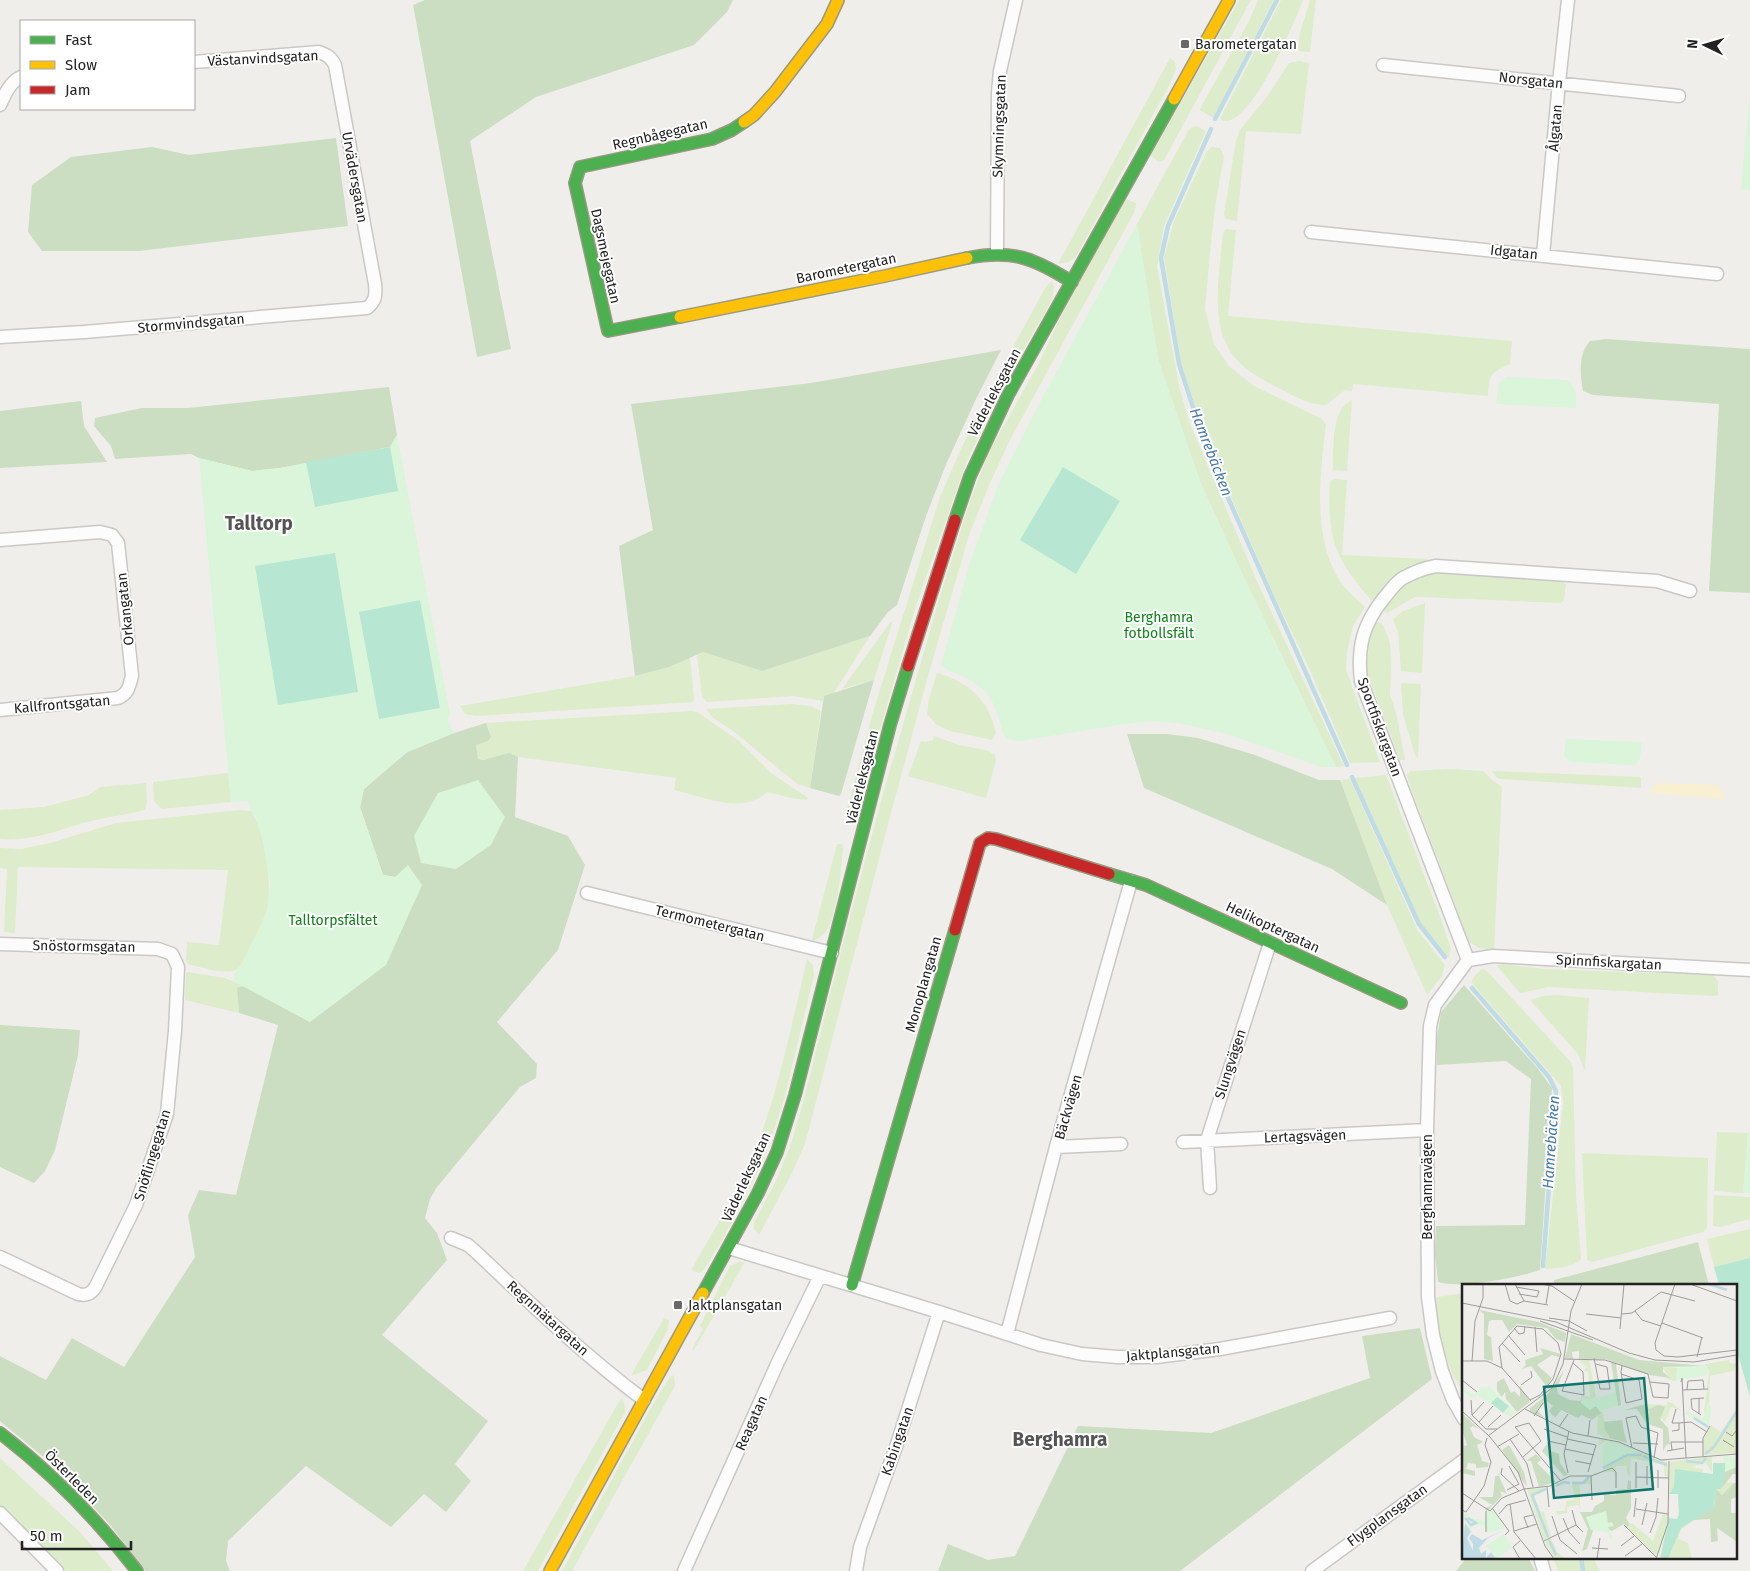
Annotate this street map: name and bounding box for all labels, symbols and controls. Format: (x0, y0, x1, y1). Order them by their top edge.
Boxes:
legend (20, 20, 195, 110)
north arrow (1680, 20, 1730, 70)
text: Fast (65, 31, 92, 49)
place label: Barometergatan (1195, 36, 1297, 53)
marker: Barometergatan (1179, 38, 1191, 50)
text: N (1684, 39, 1701, 49)
street label: Västanvindsgatan (207, 47, 319, 70)
text: Slow (65, 56, 97, 74)
street label: Norsgatan (1498, 69, 1564, 92)
street label: Skymningsgatan (989, 74, 1010, 178)
text: Jam (65, 81, 91, 99)
street label: Ålgatan (1544, 104, 1566, 152)
street label: Regnbågegatan (611, 115, 709, 154)
street label: Urvädersgatan (338, 130, 371, 224)
street label: Dagsmejegatan (587, 207, 624, 305)
street label: Idgatan (1489, 242, 1539, 263)
street label: Barometergatan (794, 250, 898, 287)
street label: Stormvindsgatan (137, 310, 245, 337)
street label: Väderleksgatan (964, 345, 1025, 439)
water label: Hamrebäcken (1186, 405, 1236, 499)
district label: Talltorp (225, 512, 293, 535)
street label: Orkangatan (113, 572, 138, 646)
park label: Berghamra fotbollsfält (1124, 609, 1195, 642)
street label: Sportfiskargatan (1354, 675, 1405, 779)
street label: Kallfrontsgatan (13, 692, 111, 717)
street label: Väderleksgatan (843, 728, 882, 826)
street label: Helikoptergatan (1223, 898, 1323, 957)
street label: Termometergatan (653, 902, 766, 945)
park label: Talltorpsfältet (289, 912, 378, 929)
street label: Monoplangatan (902, 934, 945, 1034)
street label: Snöstormsgatan (32, 937, 136, 956)
street label: Spinnfiskargatan (1556, 951, 1662, 974)
street label: Slungvägen (1211, 1027, 1250, 1101)
street label: Bäckvägen (1051, 1073, 1086, 1142)
water label: Hamrebäcken (1539, 1095, 1563, 1189)
street label: Snöflingegatan (131, 1107, 174, 1203)
street label: Lertagsvägen (1263, 1127, 1347, 1146)
street label: Väderleksgatan (718, 1130, 775, 1225)
street label: Berghamravägen (1419, 1134, 1436, 1240)
street label: Regnmätargatan (503, 1277, 592, 1360)
inset map (1462, 1284, 1738, 1558)
place label: Jaktplansgatan (688, 1297, 782, 1314)
marker: Jaktplansgatan (672, 1299, 684, 1311)
street label: Jaktplansgatan (1125, 1340, 1221, 1365)
street label: Reagatan (732, 1393, 771, 1453)
street label: Kabingatan (878, 1405, 917, 1478)
district label: Berghamra (1013, 1428, 1107, 1451)
street label: Österleden (41, 1446, 103, 1508)
street label: Flygplansgatan (1344, 1481, 1431, 1550)
scale bar (22, 1518, 131, 1550)
text: 50 m (30, 1527, 63, 1545)

